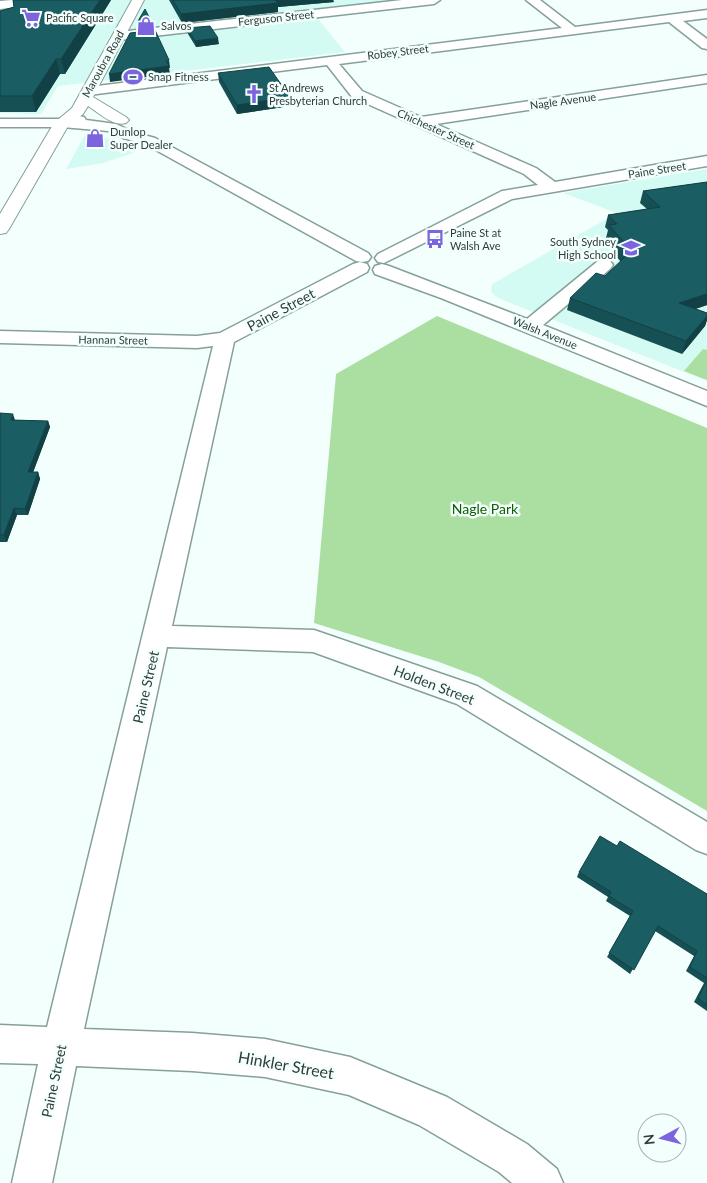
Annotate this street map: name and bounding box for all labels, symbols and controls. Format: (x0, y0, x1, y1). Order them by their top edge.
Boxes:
supermarket icon: Pacific Square (20, 7, 42, 29)
street label: Ferguson Street (237, 7, 315, 28)
place label: Pacific Square (46, 11, 114, 24)
shop icon: Salvos (135, 15, 157, 37)
place label: Salvos (161, 19, 192, 32)
street label: Maroubra Road (79, 28, 126, 99)
street label: Robey Street (366, 41, 429, 62)
sports icon: Snap Fitness (122, 66, 144, 88)
place label: Snap Fitness (148, 70, 209, 83)
place label: St Andrews Presbyterian Church (269, 81, 367, 107)
church icon: St Andrews Presbyterian Church (243, 83, 265, 105)
street label: Nagle Avenue (529, 89, 597, 112)
street label: Chichester Street (395, 106, 477, 151)
place label: Dunlop Super Dealer (110, 125, 173, 151)
shop icon: Dunlop Super Dealer (84, 127, 106, 149)
street label: Paine Street (627, 159, 687, 180)
place label: Paine St at Walsh Ave (450, 226, 501, 252)
bus stop icon: Paine St at Walsh Ave (424, 228, 446, 250)
place label: South Sydney High School (550, 235, 616, 261)
school or university icon: South Sydney High School (620, 237, 642, 259)
street label: Paine Street (244, 285, 317, 334)
street label: Walsh Avenue (511, 314, 580, 351)
street label: Hannan Street (78, 332, 148, 347)
park label: Nagle Park (452, 500, 519, 517)
street label: Paine Street (129, 649, 162, 725)
street label: Holden Street (391, 661, 477, 708)
street label: Paine Street (37, 1043, 70, 1119)
street label: Hinkler Street (237, 1047, 336, 1082)
north arrow (637, 1113, 687, 1163)
text: N (640, 1133, 658, 1146)

